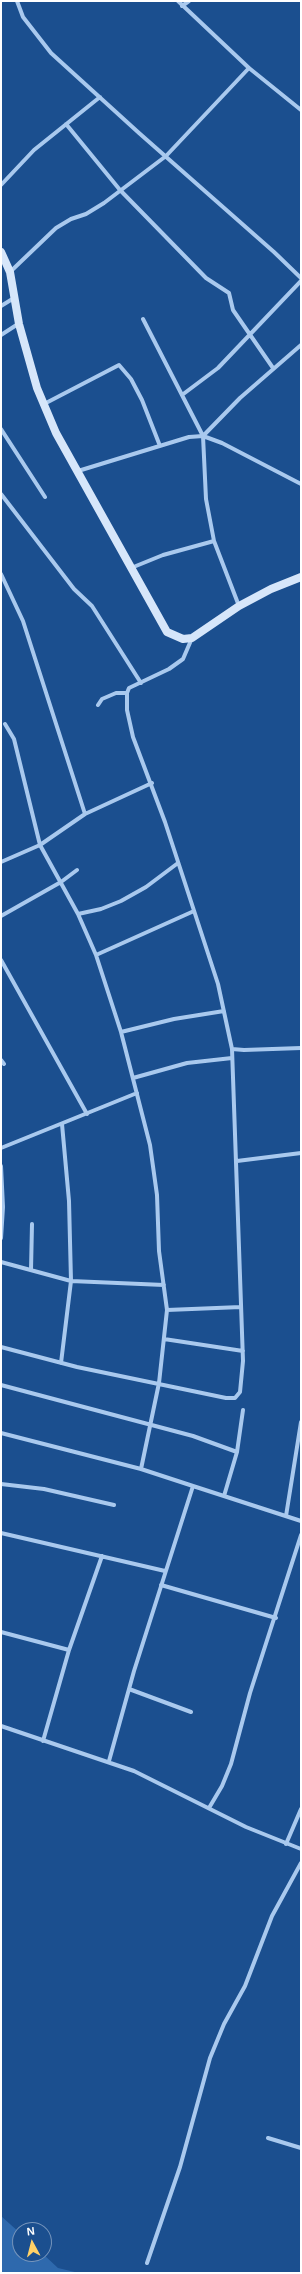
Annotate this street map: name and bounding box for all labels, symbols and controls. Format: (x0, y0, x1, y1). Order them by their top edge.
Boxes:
north arrow (12, 2222, 52, 2262)
text: N (26, 2225, 35, 2238)

